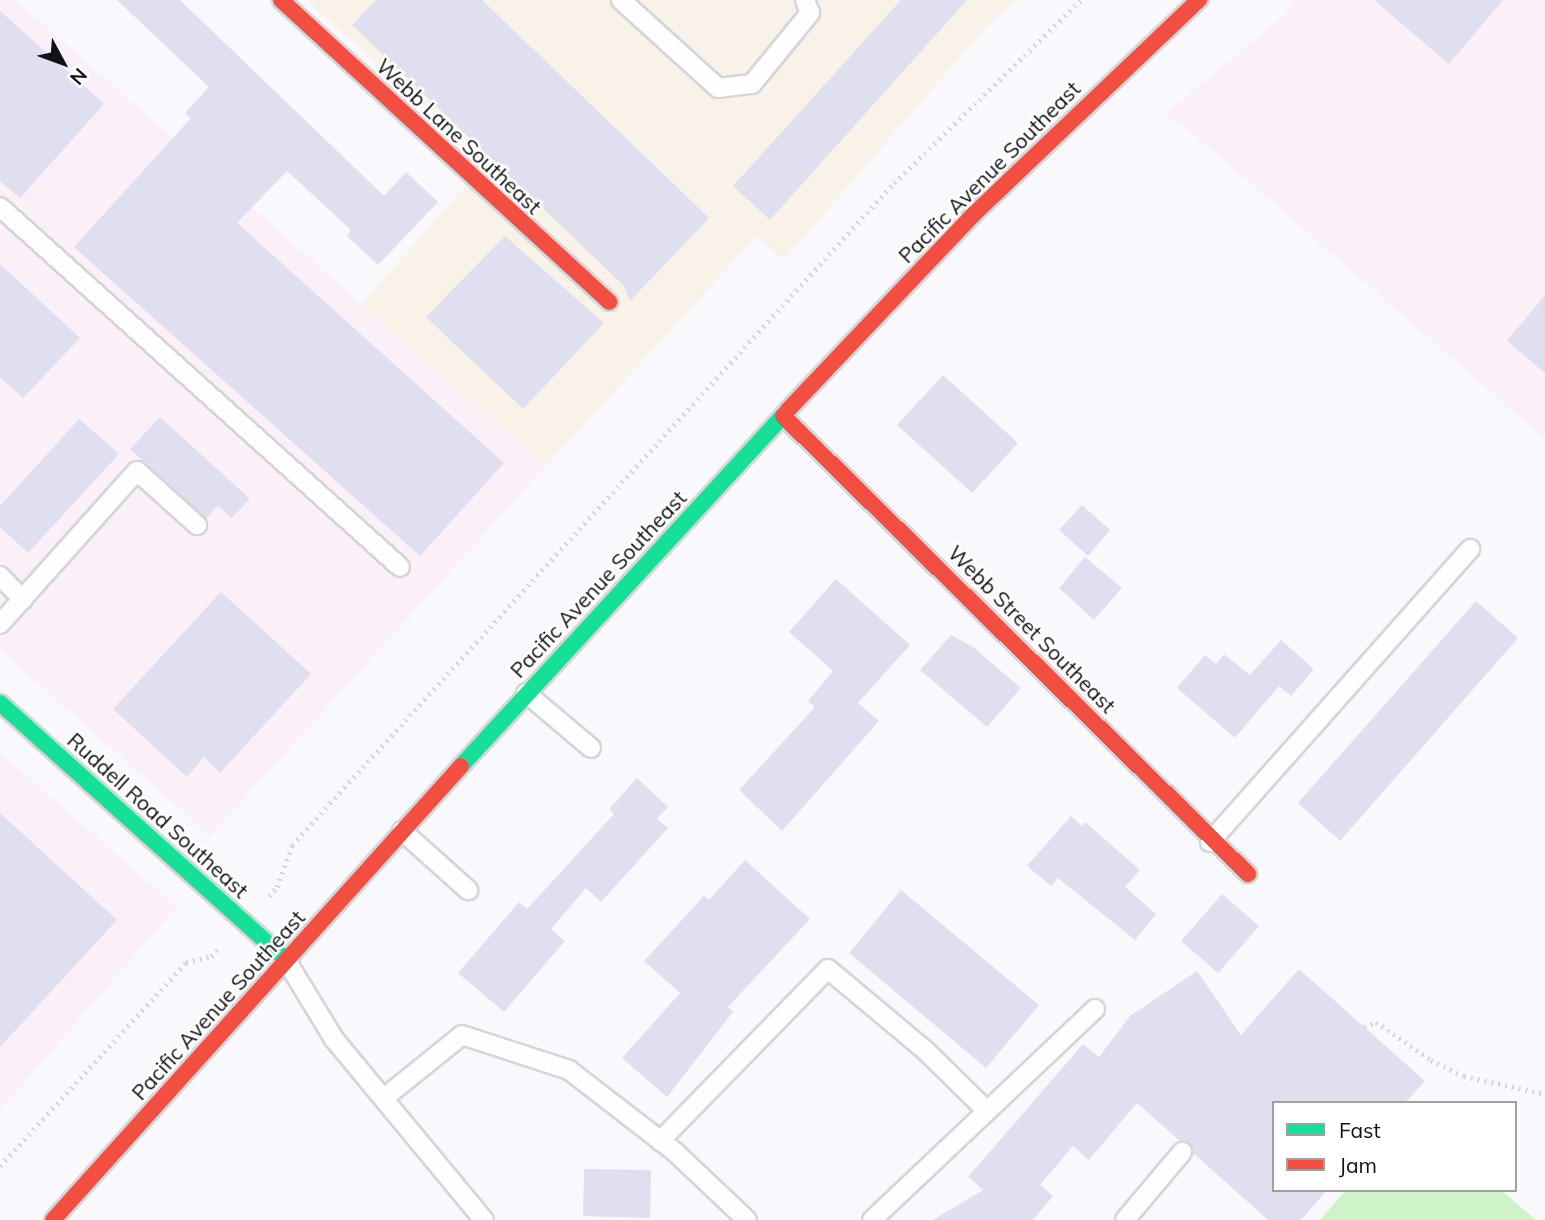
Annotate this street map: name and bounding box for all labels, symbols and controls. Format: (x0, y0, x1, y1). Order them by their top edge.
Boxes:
north arrow (28, 28, 98, 98)
street label: Webb Lane Southeast (371, 53, 547, 219)
text: N (65, 63, 93, 90)
street label: Pacific Avenue Southeast (893, 76, 1085, 268)
street label: Pacific Avenue Southeast (505, 485, 691, 683)
street label: Webb Street Southeast (943, 540, 1121, 718)
street label: Ruddell Road Southeast (63, 727, 253, 903)
street label: Pacific Avenue Southeast (126, 905, 310, 1105)
legend (1272, 1101, 1517, 1192)
text: Fast (1339, 1117, 1381, 1143)
text: Jam (1339, 1152, 1377, 1178)

